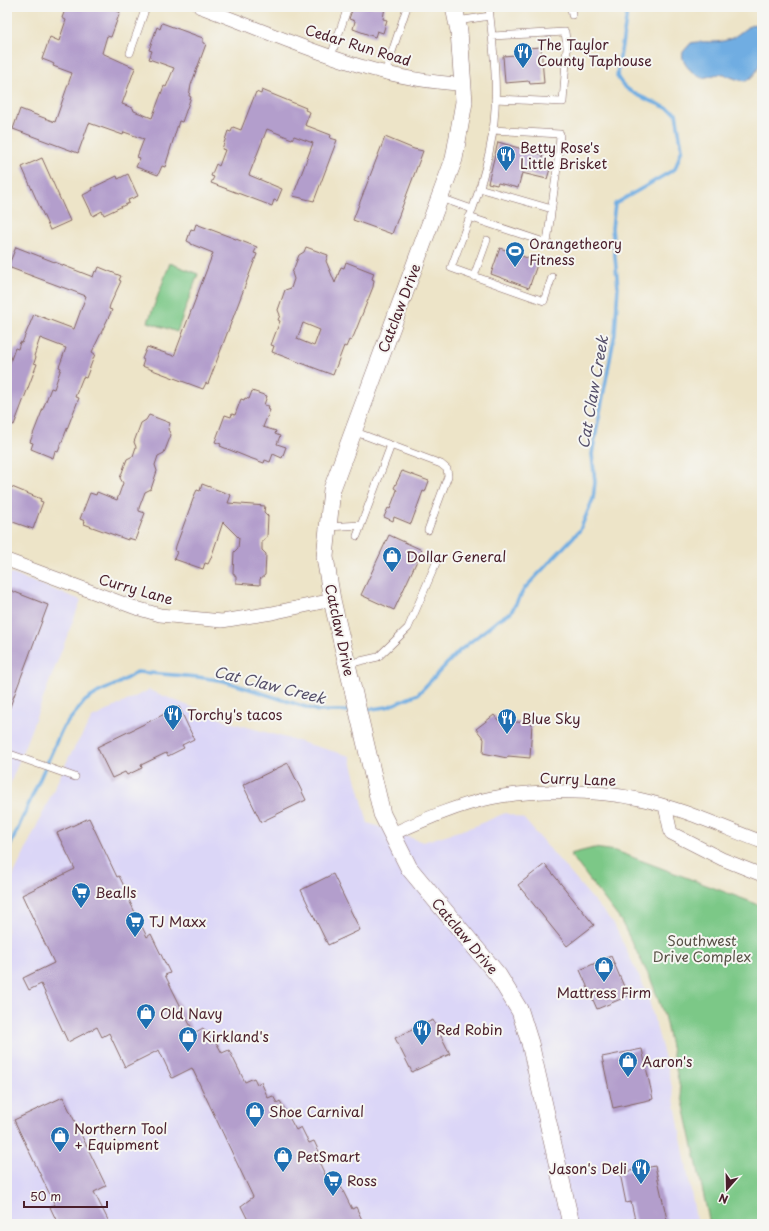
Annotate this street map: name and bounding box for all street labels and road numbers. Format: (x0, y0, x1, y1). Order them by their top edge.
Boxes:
street label: Cedar Run Road (303, 19, 413, 71)
street label: Catclaw Drive (372, 260, 426, 356)
street label: Curry Lane (96, 568, 176, 610)
street label: Catclaw Drive (320, 582, 360, 678)
street label: Curry Lane (539, 767, 617, 791)
street label: Catclaw Drive (427, 893, 503, 979)

